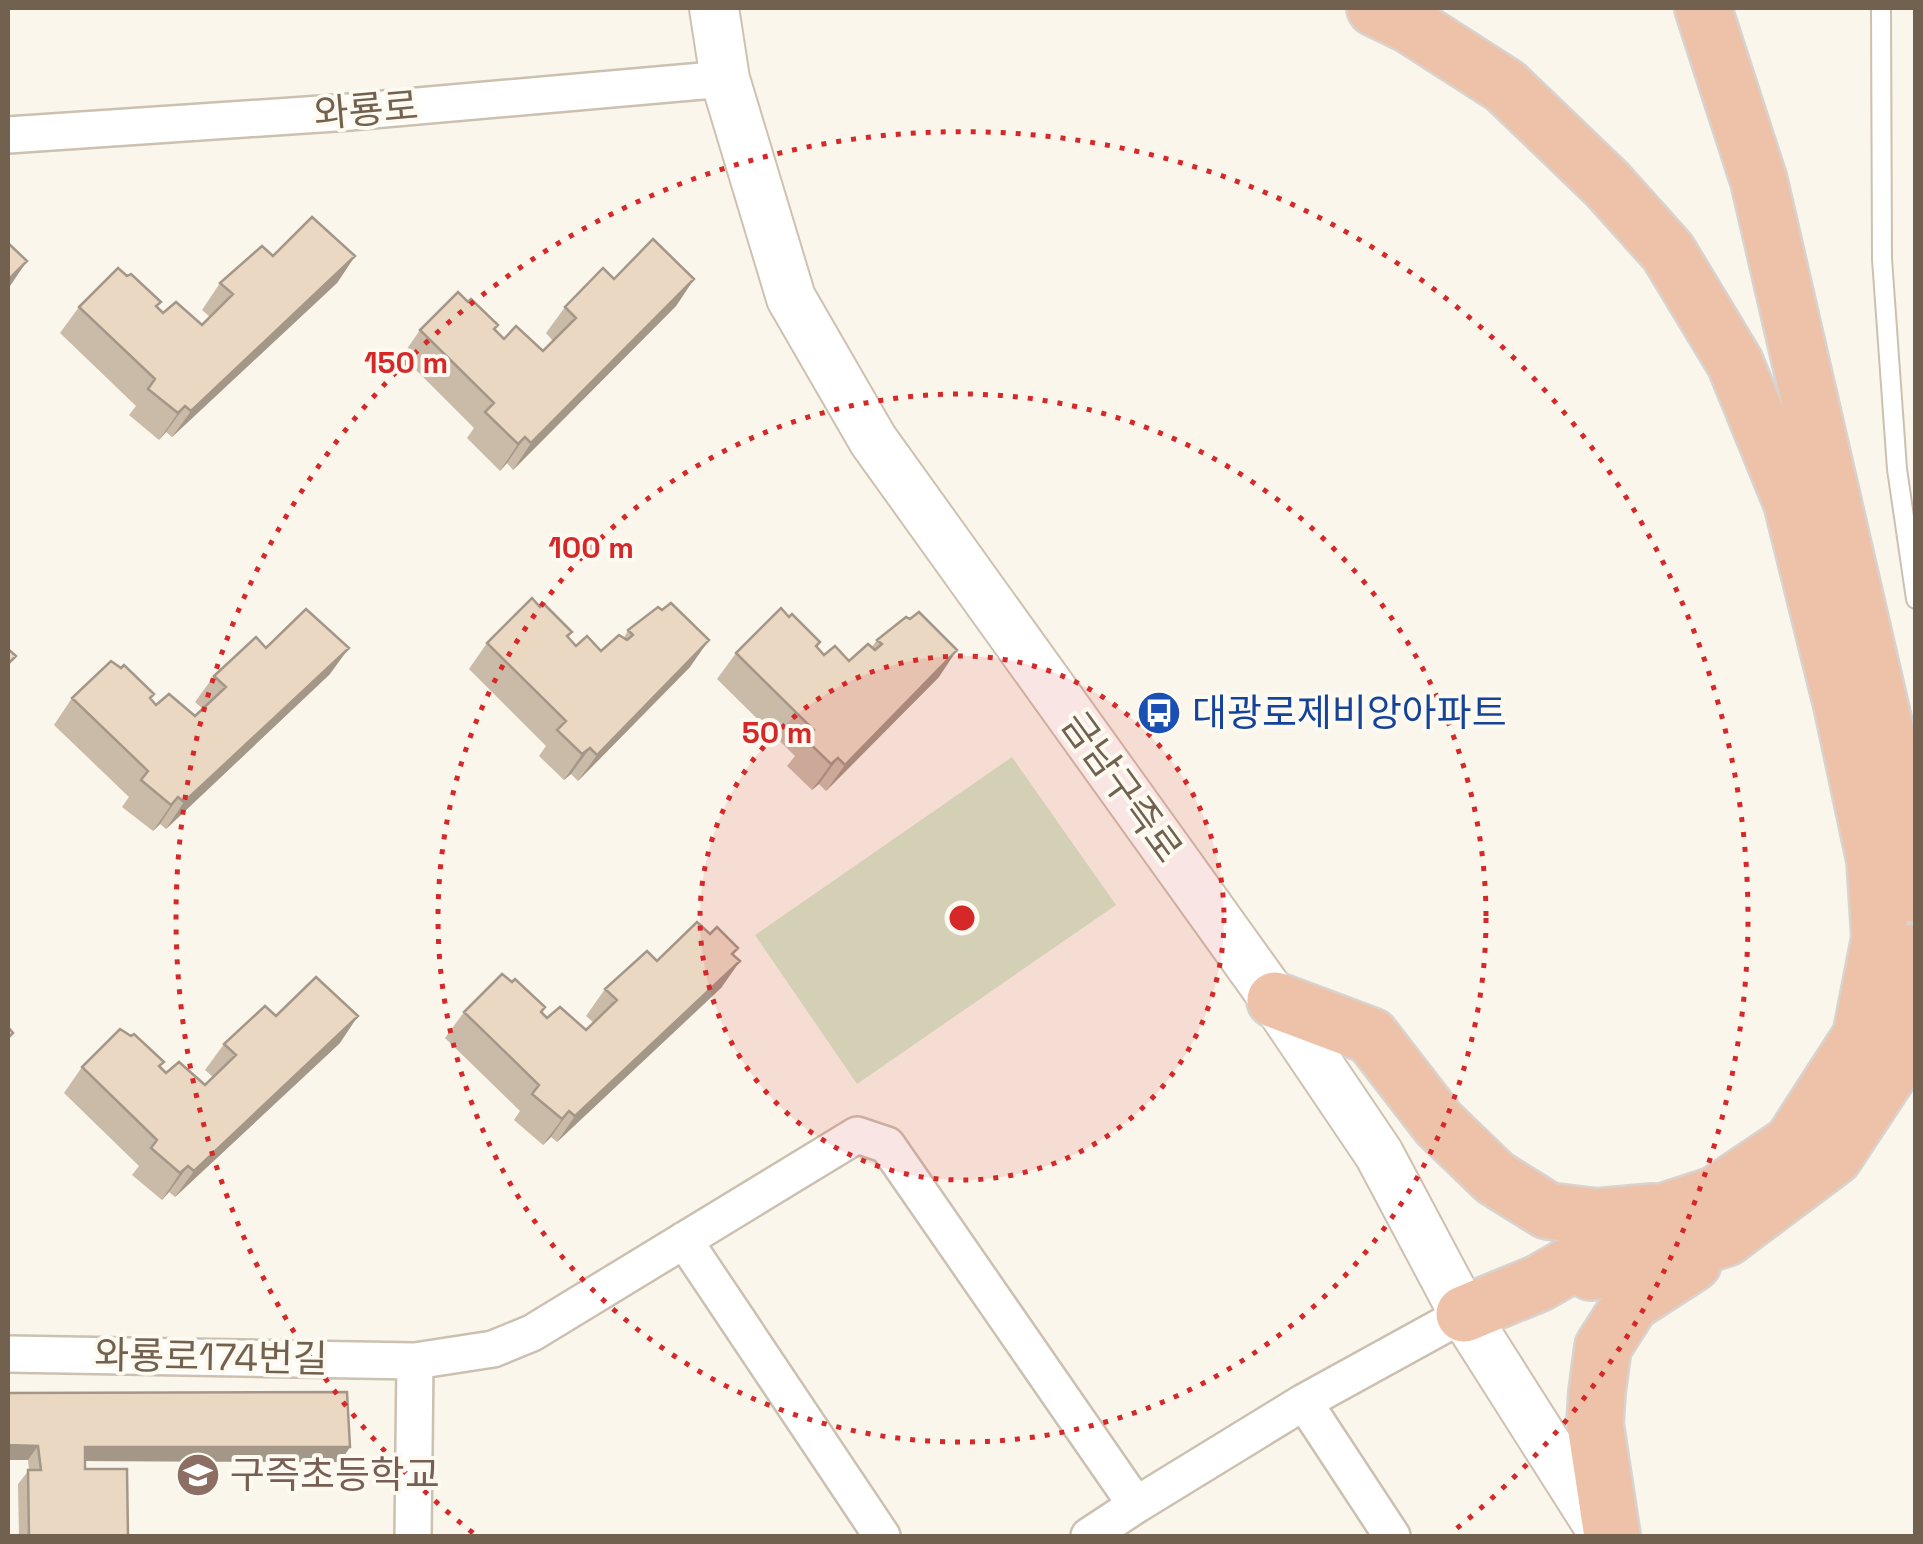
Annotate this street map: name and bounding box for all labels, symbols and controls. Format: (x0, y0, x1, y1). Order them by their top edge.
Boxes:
street label: 와룡로 (312, 82, 420, 138)
text: 150 m (364, 343, 448, 382)
text: 100 m (548, 528, 634, 567)
place label: 대광로제비앙아파트 (1192, 689, 1507, 737)
bus stop icon: 대광로제비앙아파트 (1136, 690, 1182, 736)
street label: 금남구즉로 (1051, 702, 1193, 872)
text: 50 m (742, 713, 812, 752)
centre of rings (944, 900, 980, 936)
street label: 와룡로174번길 (94, 1331, 328, 1383)
place label: 구즉초등학교 (230, 1451, 440, 1499)
school or university icon: 구즉초등학교 (175, 1452, 221, 1498)

